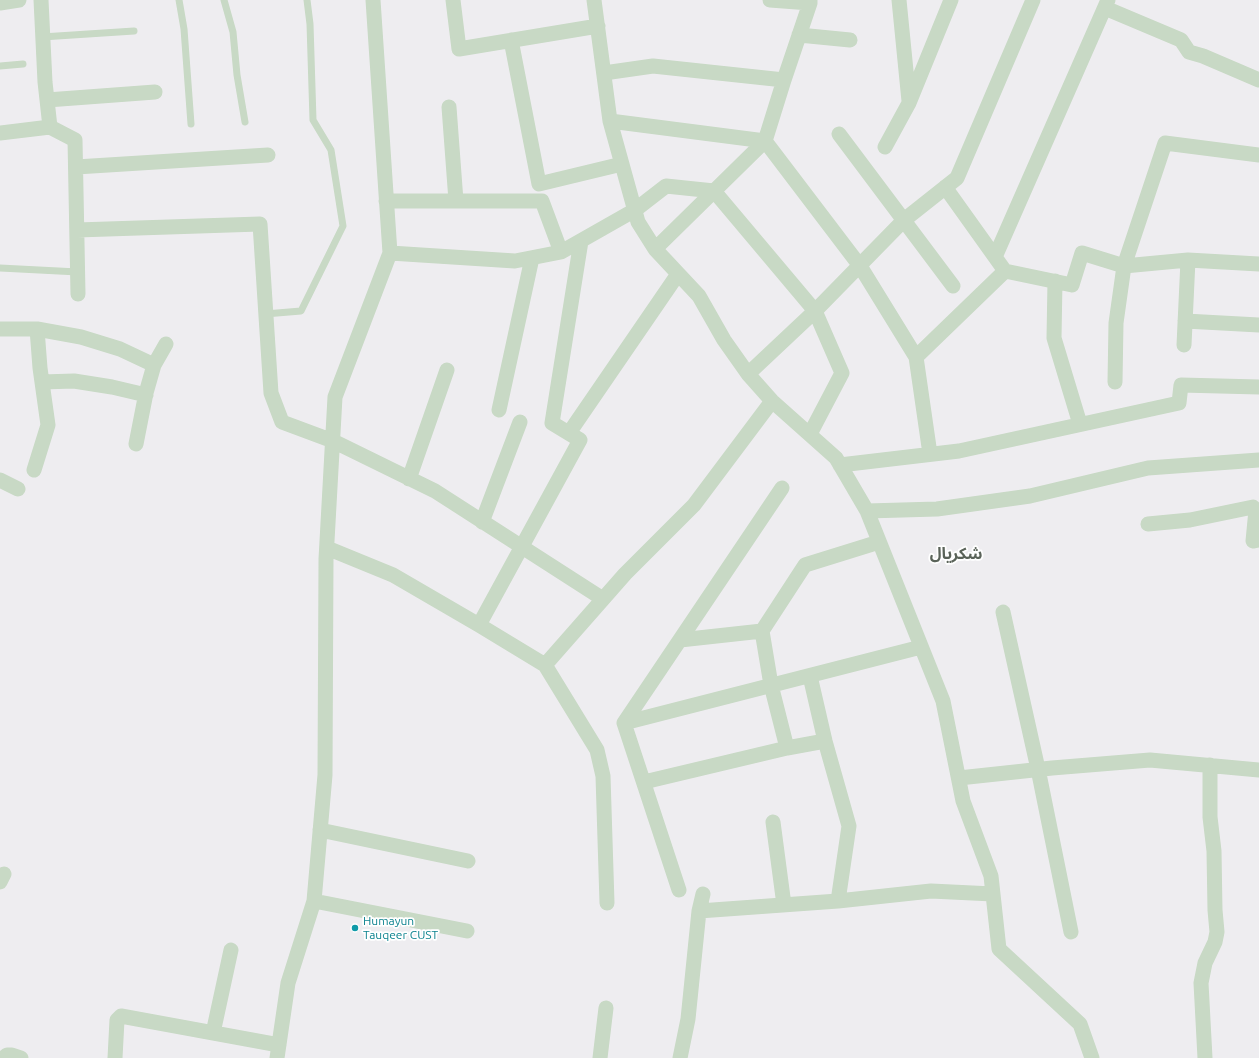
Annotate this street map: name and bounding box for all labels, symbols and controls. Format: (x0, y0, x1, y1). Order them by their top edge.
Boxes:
district label: شکریال (930, 544, 982, 564)
place label: Humayun Tauqeer CUST (363, 914, 438, 942)
marker: Humayun Tauqeer CUST (350, 923, 360, 933)

